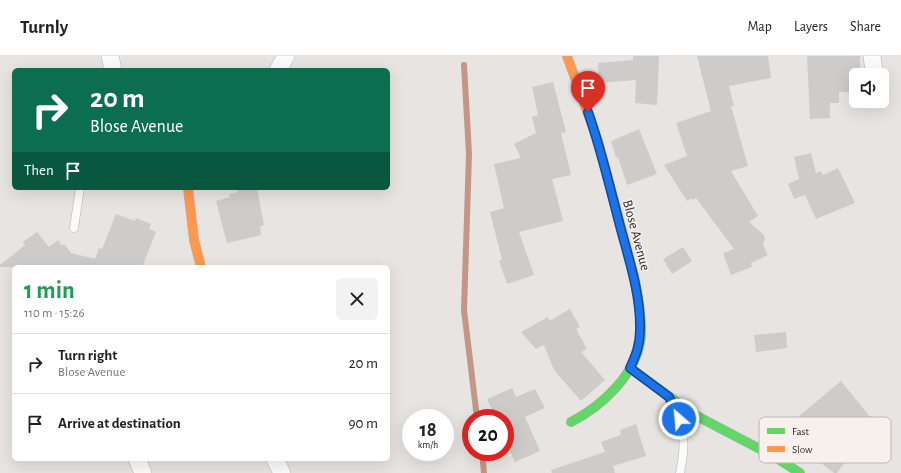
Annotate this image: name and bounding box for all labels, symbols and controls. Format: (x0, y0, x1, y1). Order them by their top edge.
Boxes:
text: Turnly (20, 18, 68, 37)
text: Map (747, 20, 772, 34)
text: Layers (794, 20, 828, 34)
text: Share (850, 20, 881, 34)
map controls (849, 68, 889, 108)
button: sound (849, 68, 889, 108)
pin (571, 71, 605, 112)
icon: arrive (577, 77, 599, 99)
icon: right (24, 84, 76, 136)
text: 20 m (90, 85, 145, 113)
text: Blose Avenue (90, 118, 183, 136)
icon: arrive (62, 160, 84, 182)
text: Then (24, 163, 54, 178)
street label: Blose Avenue (620, 198, 652, 272)
button: close (336, 278, 378, 320)
text: 1 min (24, 279, 75, 303)
text: 110 m · 15:26 (24, 307, 85, 320)
text: Turn right (58, 348, 117, 363)
icon: right (24, 353, 46, 375)
text: 20 m (349, 356, 378, 371)
text: Blose Avenue (58, 366, 125, 379)
position arrow (658, 398, 700, 440)
speed limit sign: 20 (462, 409, 514, 461)
icon: arrive (24, 413, 46, 435)
text: Arrive at destination (58, 416, 181, 431)
text: 90 m (349, 416, 378, 431)
legend (759, 417, 891, 463)
text: 18 (419, 420, 437, 440)
text: Fast (792, 426, 810, 437)
text: km/h (418, 440, 438, 450)
text: Slow (792, 444, 813, 455)

